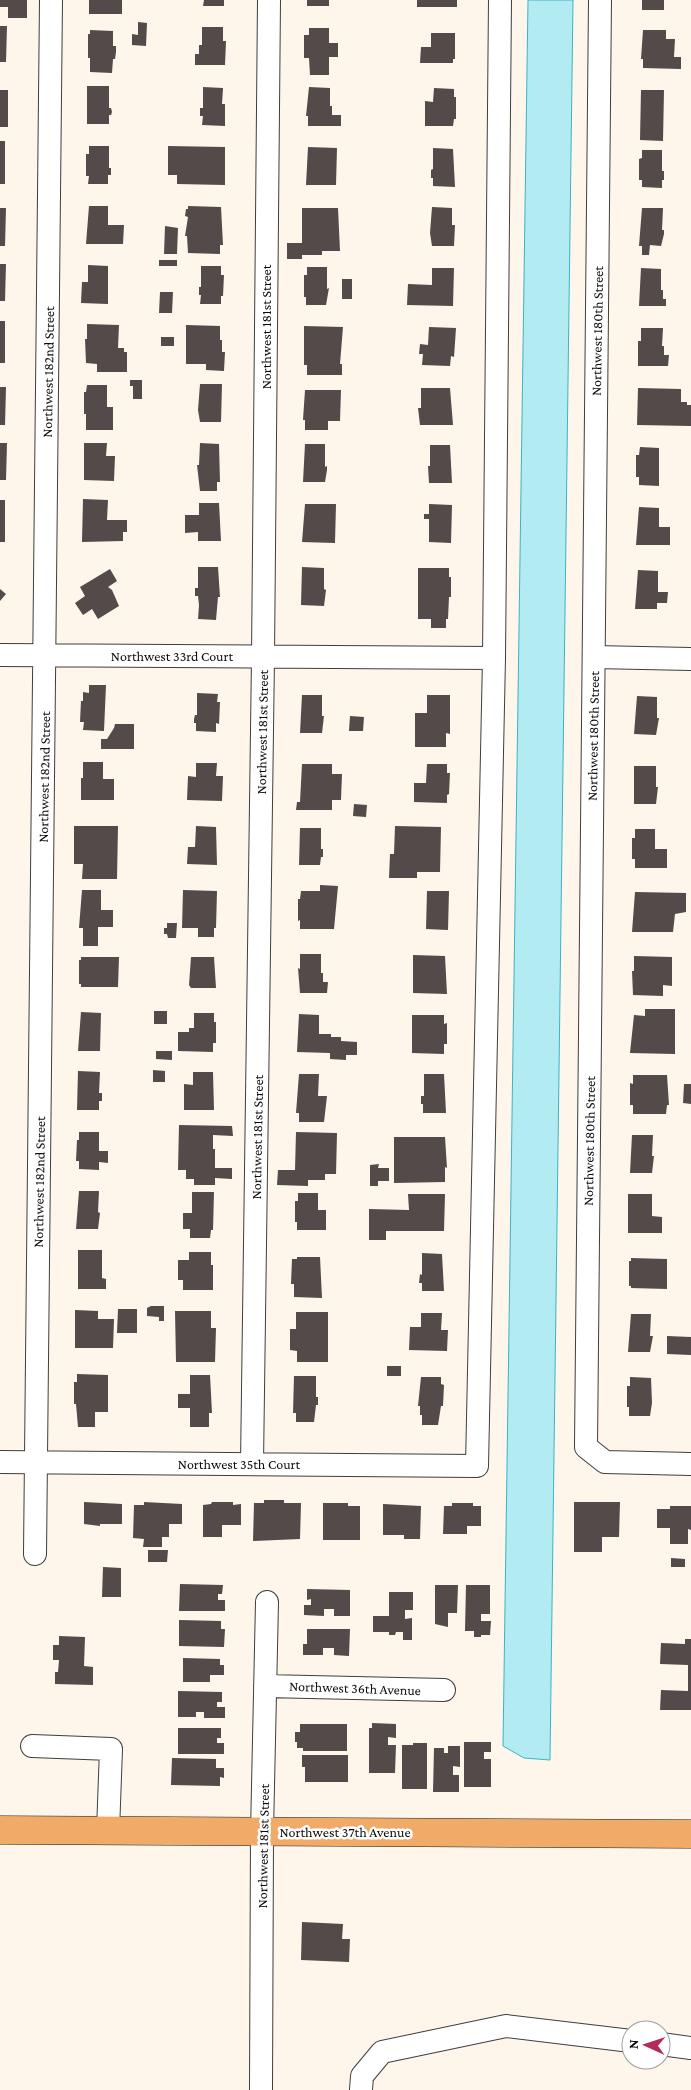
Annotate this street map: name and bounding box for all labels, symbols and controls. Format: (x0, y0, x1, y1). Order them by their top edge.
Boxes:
street label: Northwest 181st Street (258, 264, 274, 389)
street label: Northwest 180th Street (588, 266, 606, 396)
street label: Northwest 182nd Street (39, 306, 57, 438)
street label: Northwest 33rd Court (111, 648, 234, 664)
street label: Northwest 181st Street (253, 669, 271, 794)
street label: Northwest 180th Street (584, 671, 602, 801)
street label: Northwest 182nd Street (35, 711, 53, 843)
street label: Northwest 181st Street (248, 1074, 266, 1199)
street label: Northwest 180th Street (580, 1076, 598, 1206)
street label: Northwest 182nd Street (30, 1116, 48, 1248)
street label: Northwest 35th Court (178, 1456, 301, 1472)
street label: Northwest 36th Avenue (289, 1678, 421, 1698)
street label: Northwest 181st Street (254, 1783, 272, 1908)
street label: Northwest 37th Avenue (279, 1824, 411, 1840)
north arrow (621, 2020, 671, 2070)
text: N (625, 2039, 641, 2050)

